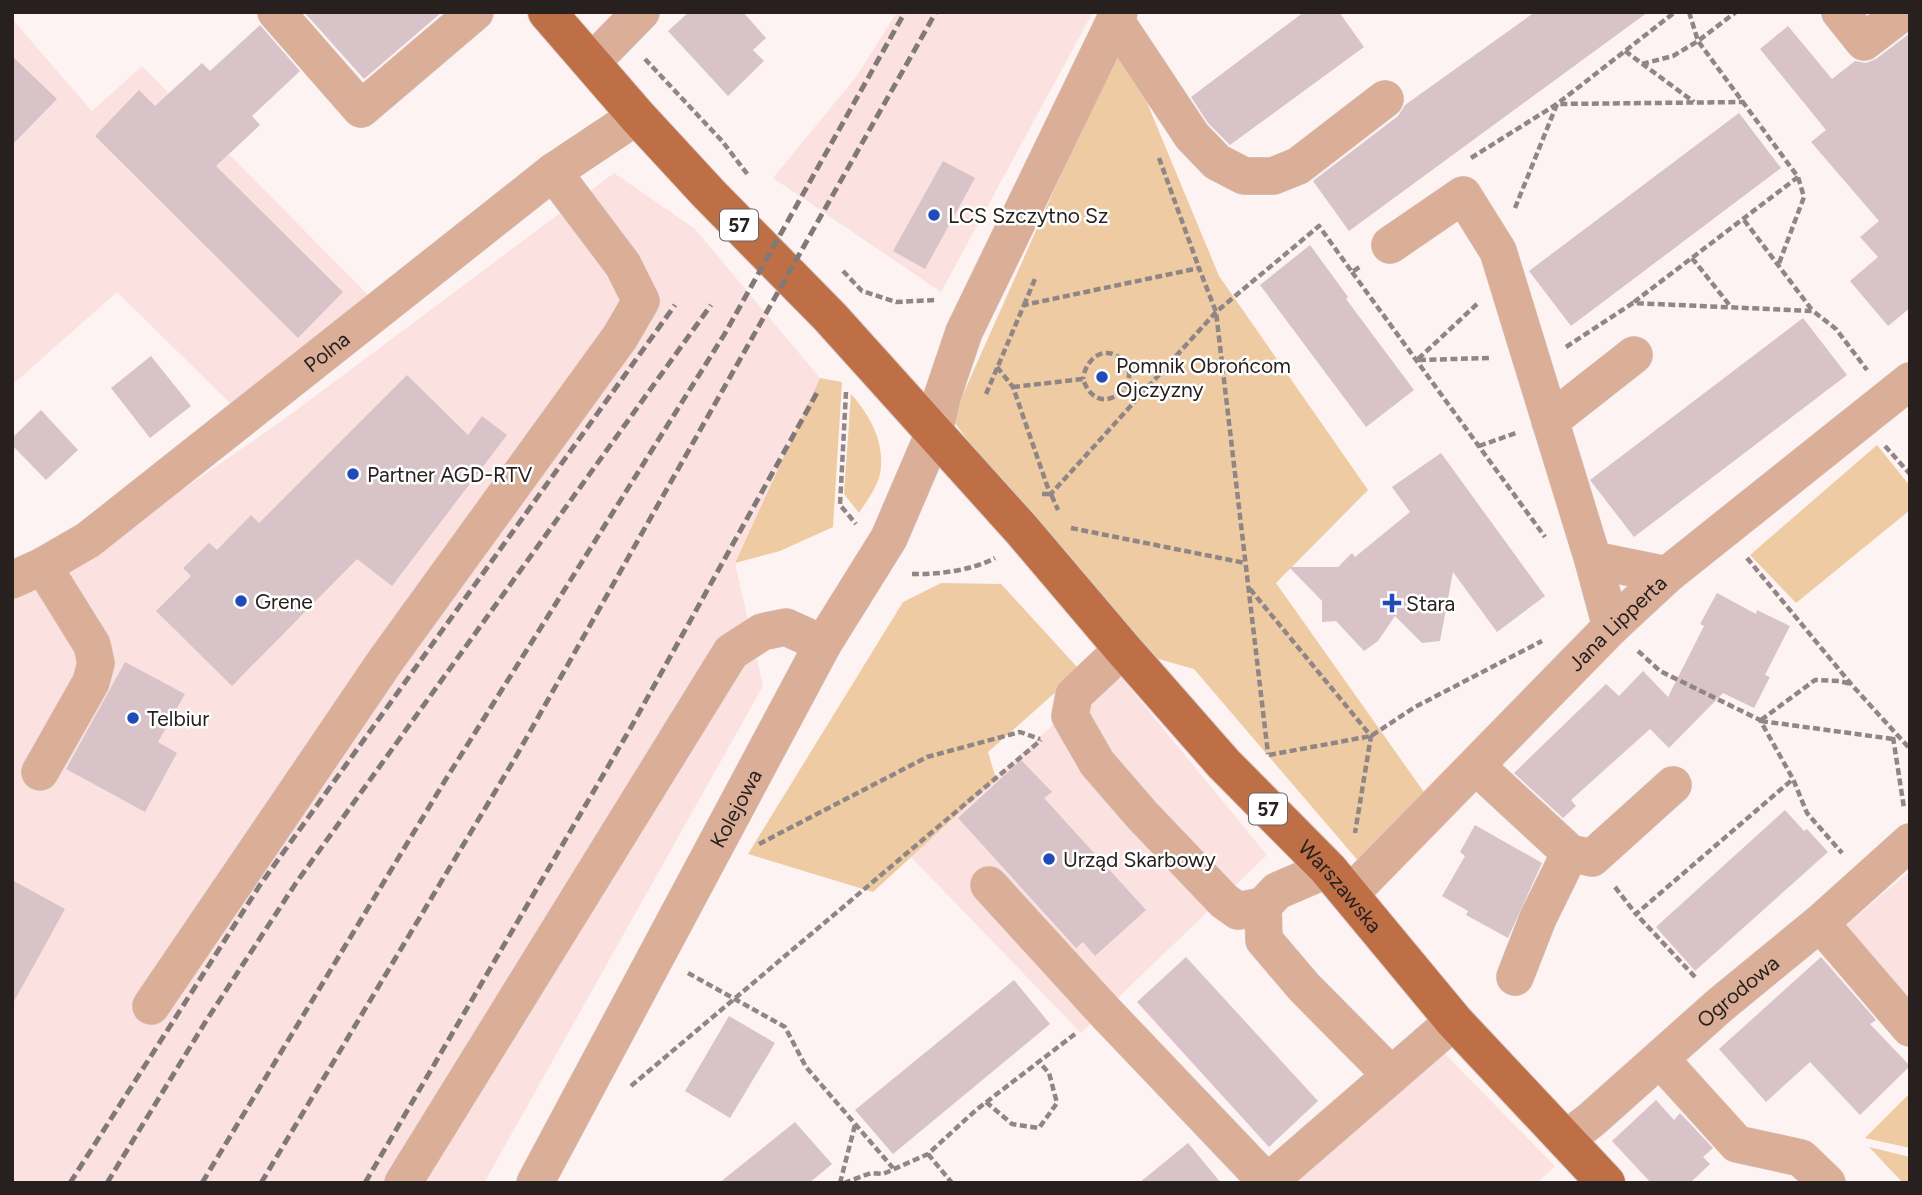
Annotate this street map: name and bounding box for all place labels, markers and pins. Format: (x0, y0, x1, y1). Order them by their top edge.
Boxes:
place label: LCS Szczytno Sz (948, 203, 1108, 228)
marker: LCS Szczytno Sz (926, 207, 942, 223)
place label: Pomnik Obrońcom Ojczyzny (1116, 353, 1291, 402)
marker: Pomnik Obrońcom Ojczyzny (1094, 369, 1110, 385)
place label: Partner AGD-RTV (367, 462, 533, 487)
marker: Partner AGD-RTV (345, 466, 361, 482)
place label: Grene (255, 589, 313, 614)
place label: Stara (1406, 591, 1455, 616)
marker: Grene (233, 593, 249, 609)
marker: Stara (1384, 595, 1400, 611)
place label: Telbiur (147, 706, 209, 731)
marker: Telbiur (125, 710, 141, 726)
place label: Urząd Skarbowy (1063, 847, 1216, 872)
marker: Urząd Skarbowy (1041, 851, 1057, 867)

